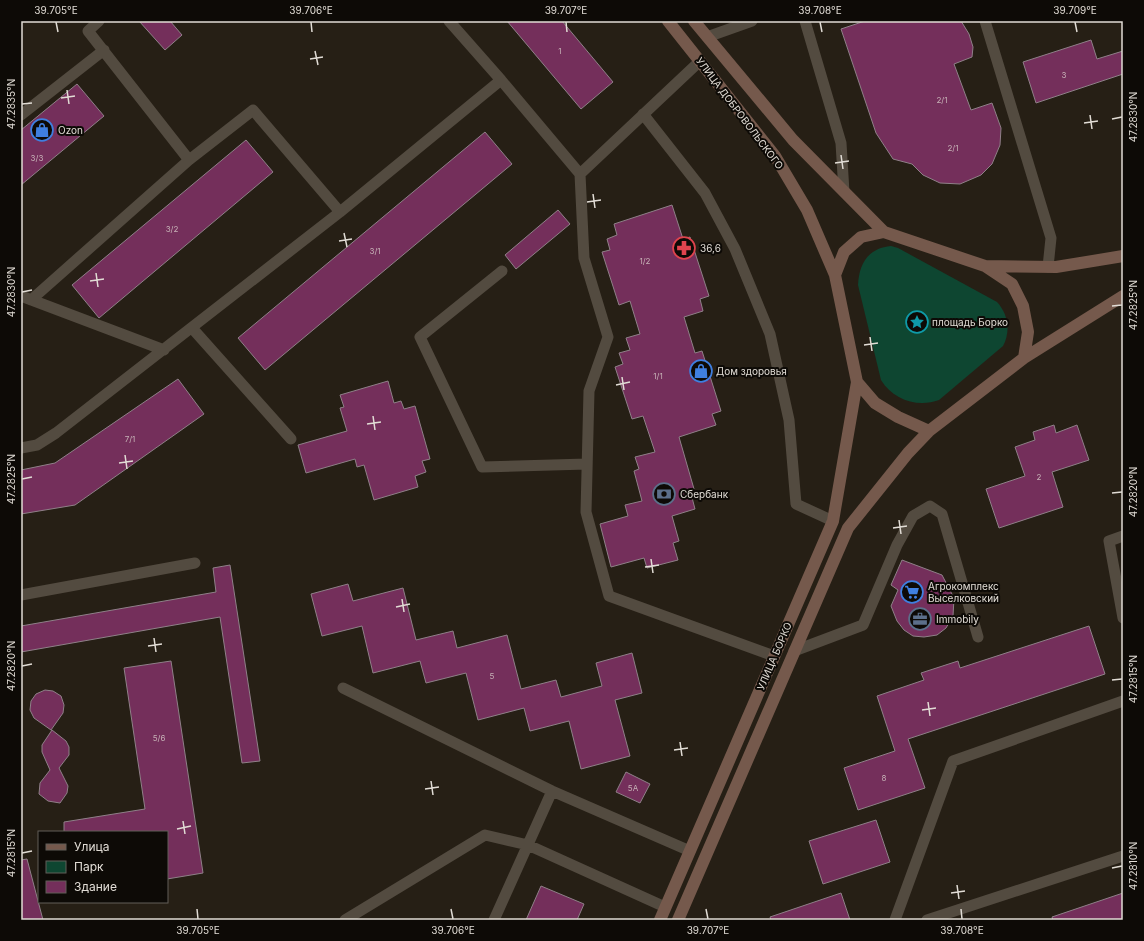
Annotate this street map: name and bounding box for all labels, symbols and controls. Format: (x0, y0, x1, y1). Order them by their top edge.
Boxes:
text: 39.705°E (34, 4, 78, 16)
text: 39.706°E (289, 4, 333, 16)
text: 39.707°E (545, 4, 587, 16)
text: 39.708°E (798, 4, 842, 16)
text: 39.709°E (1053, 4, 1097, 16)
house number: 1 (558, 46, 562, 56)
street label: УЛИЦА ДОБРОВОЛЬСКОГО (694, 55, 786, 172)
house number: 3 (1062, 70, 1067, 80)
text: 47.2835°N (5, 79, 17, 129)
text: 47.2830°N (1127, 92, 1139, 142)
house number: 2/1 (936, 95, 948, 105)
shop icon: Ozon (29, 117, 55, 143)
place label: Ozon (58, 124, 83, 136)
house number: 2/1 (947, 143, 959, 153)
house number: 3/3 (31, 153, 43, 163)
house number: 3/2 (166, 224, 178, 234)
pharmacy icon: 36,6 (671, 235, 697, 261)
place label: 36,6 (700, 242, 721, 254)
house number: 3/1 (369, 246, 381, 256)
house number: 1/2 (639, 256, 651, 266)
text: 47.2830°N (5, 267, 17, 317)
text: 47.2825°N (1127, 280, 1139, 330)
place icon: площадь Борко (904, 309, 930, 335)
place label: площадь Борко (932, 316, 1008, 328)
shop icon: Дом здоровья (688, 358, 714, 384)
place label: Дом здоровья (716, 365, 787, 377)
house number: 1/1 (653, 371, 663, 381)
house number: 7/1 (125, 434, 135, 444)
text: 47.2825°N (5, 454, 17, 504)
text: 47.2820°N (1127, 467, 1139, 517)
house number: 2 (1037, 472, 1042, 482)
bank icon: Сбербанк (651, 481, 677, 507)
place label: Сбербанк (680, 488, 729, 500)
supermarket icon: Агрокомплекс Выселковский (899, 579, 925, 605)
place label: Агрокомплекс Выселковский (928, 580, 999, 604)
office icon: Immobily (907, 606, 933, 632)
place label: Immobily (936, 613, 979, 625)
street label: УЛИЦА БОРКО (754, 620, 794, 692)
text: 47.2820°N (5, 641, 17, 691)
text: 47.2815°N (1127, 655, 1139, 703)
house number: 5 (490, 671, 495, 681)
house number: 5/6 (153, 733, 165, 743)
house number: 8 (882, 773, 887, 783)
house number: 5А (628, 783, 639, 793)
text: 47.2815°N (5, 829, 17, 877)
legend (38, 831, 168, 903)
text: Улица (74, 839, 109, 854)
text: 47.2810°N (1127, 842, 1139, 890)
text: Парк (74, 859, 104, 874)
text: Здание (74, 879, 117, 894)
text: 39.705°E (176, 924, 220, 936)
text: 39.706°E (431, 924, 475, 936)
text: 39.707°E (687, 924, 729, 936)
text: 39.708°E (940, 924, 984, 936)

